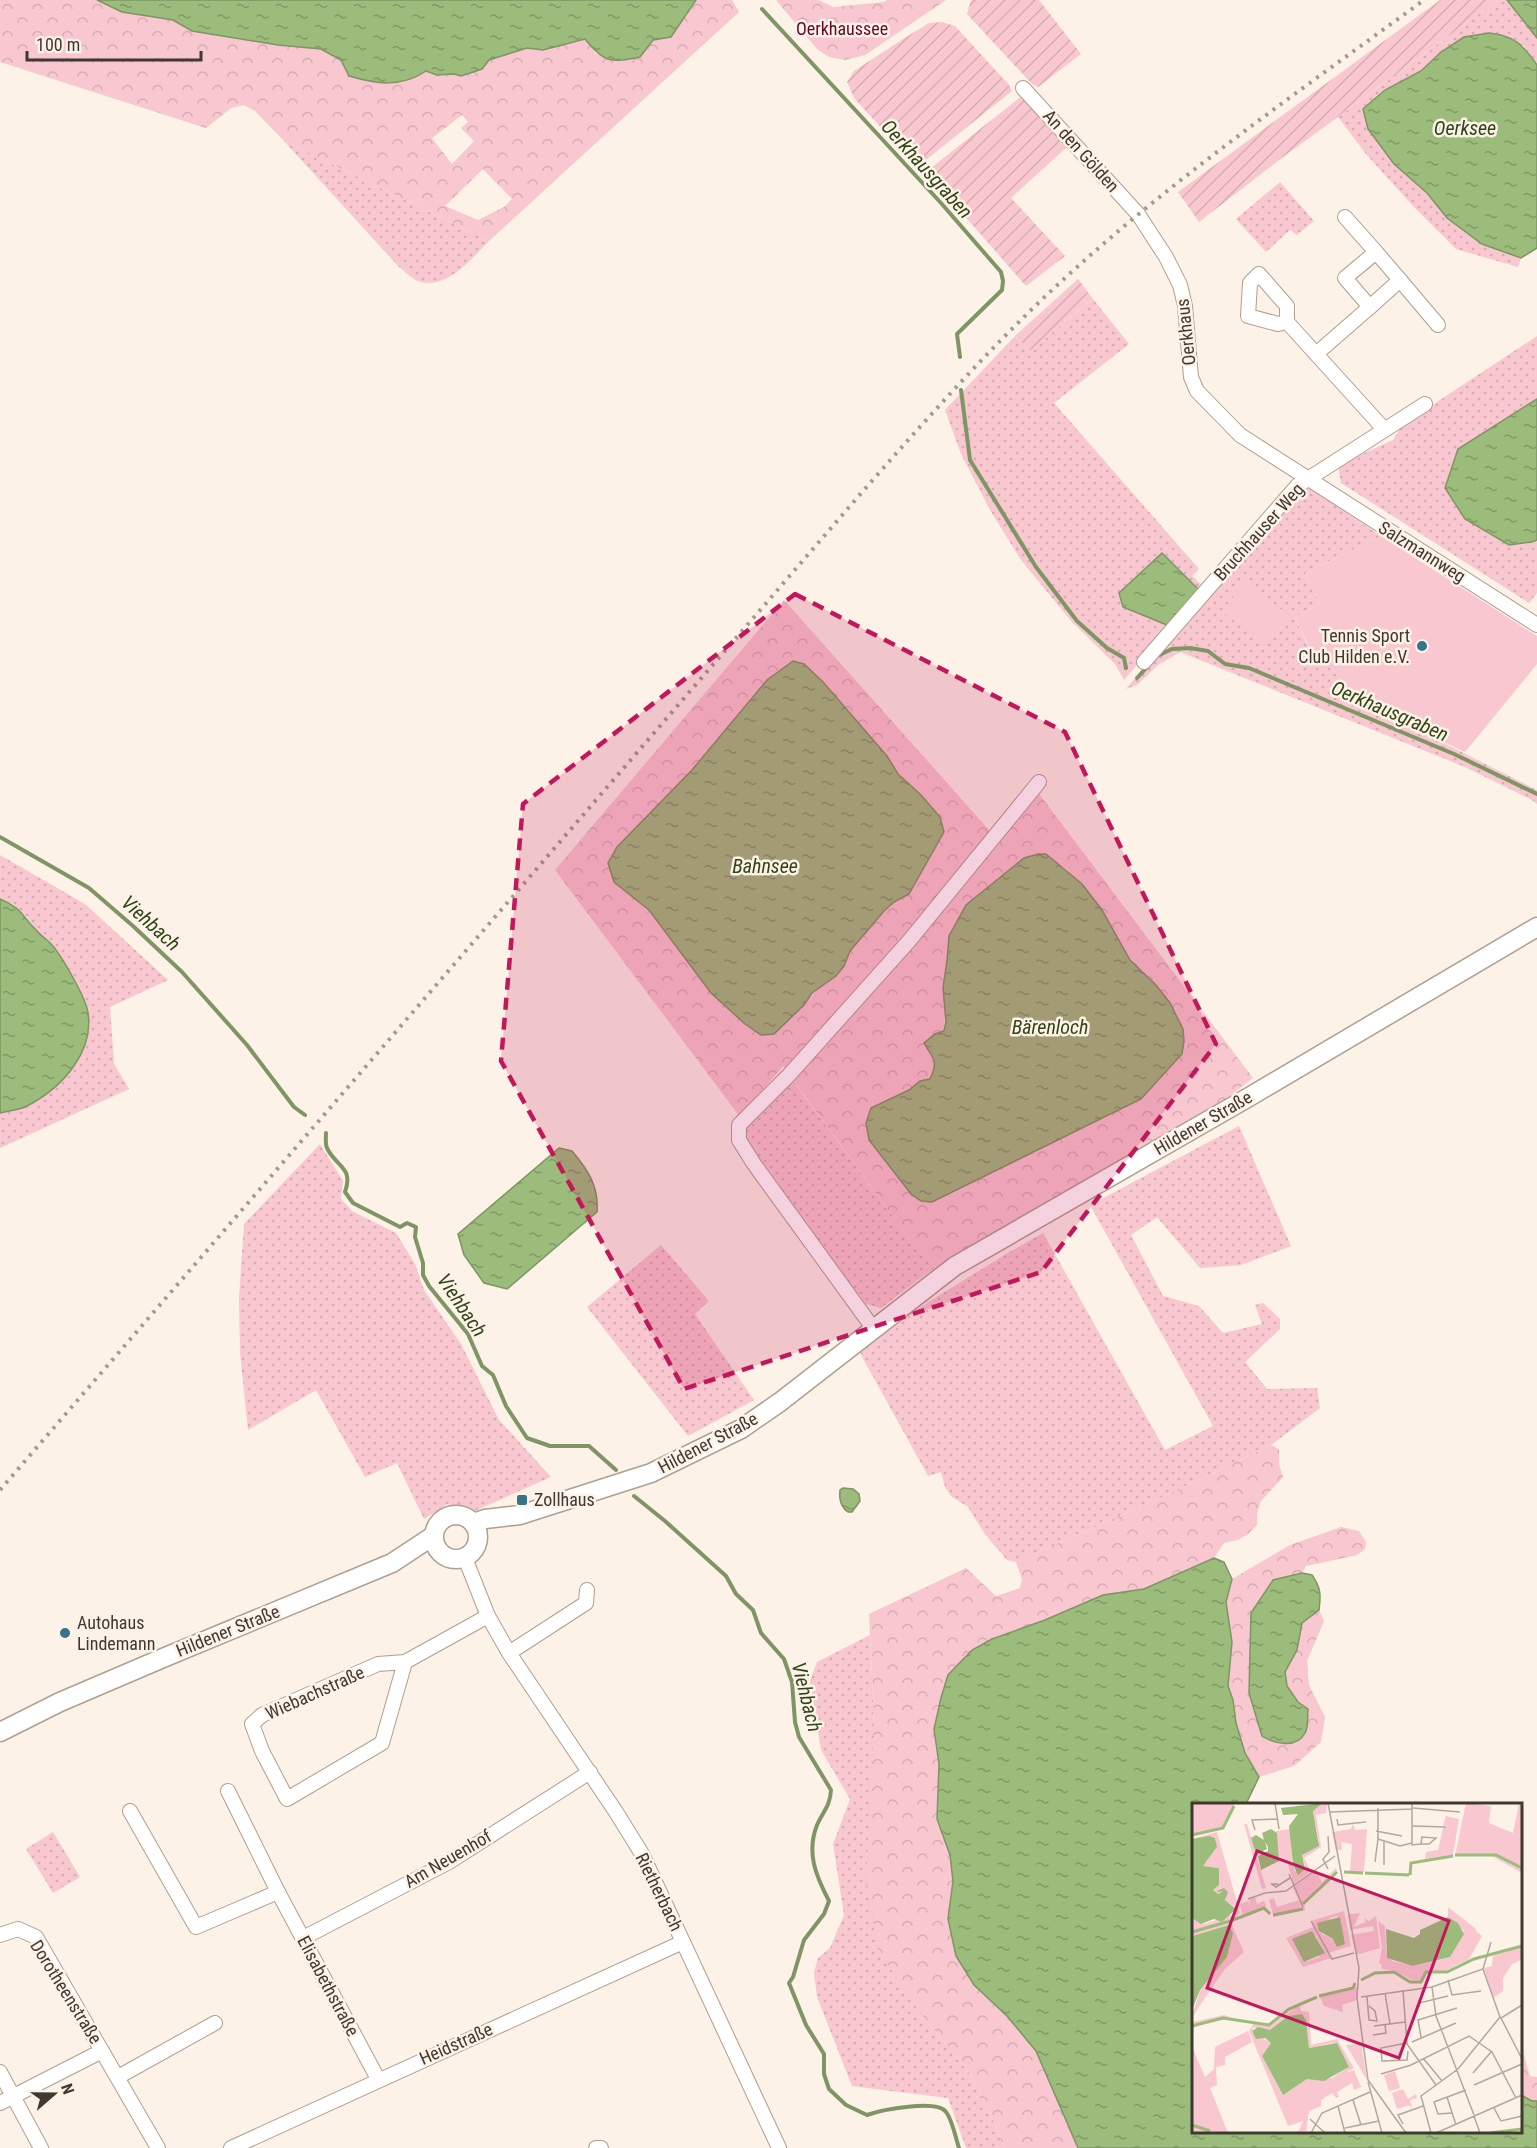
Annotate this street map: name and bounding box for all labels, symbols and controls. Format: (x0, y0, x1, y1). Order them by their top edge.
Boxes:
park label: Oerkhaussee (796, 18, 888, 39)
scale bar (27, 24, 201, 62)
text: 100 m (36, 34, 80, 55)
street label: An den Gölden (1039, 105, 1124, 196)
water label: Oerkhausgraben (876, 115, 978, 223)
water label: Oerksee (1434, 116, 1496, 140)
street label: Oerkhaus (1172, 298, 1199, 367)
street label: Bruchhauser Weg (1209, 479, 1308, 585)
street label: Salzmannweg (1375, 517, 1470, 587)
place label: Tennis Sport Club Hilden e.V. (1298, 625, 1410, 667)
marker: Tennis Sport Club Hilden e.V. (1415, 639, 1429, 653)
water label: Oerkhausgraben (1328, 676, 1452, 746)
water label: Bahnsee (732, 854, 798, 878)
water label: Viehbach (117, 890, 185, 956)
water label: Bärenloch (1012, 1015, 1088, 1039)
street label: Hildener Straße (1150, 1086, 1256, 1159)
water label: Viehbach (432, 1269, 492, 1341)
street label: Hildener Straße (654, 1408, 761, 1478)
place label: Zollhaus (534, 1489, 595, 1510)
marker: Zollhaus (515, 1493, 529, 1507)
street label: Hildener Straße (173, 1600, 283, 1661)
place label: Autohaus Lindemann (77, 1612, 155, 1654)
marker: Autohaus Lindemann (58, 1626, 72, 1640)
water label: Viehbach (787, 1660, 827, 1734)
street label: Wiebachstraße (262, 1661, 367, 1724)
inset map (1192, 1803, 1522, 2133)
street label: Am Neuenhof (401, 1825, 495, 1892)
street label: Rietherbach (631, 1849, 687, 1934)
street label: Elisabethstraße (293, 1932, 364, 2039)
street label: Dorotheenstraße (26, 1936, 107, 2047)
street label: Heidstraße (416, 2018, 496, 2069)
north arrow (24, 2064, 84, 2124)
text: N (57, 2081, 78, 2097)

